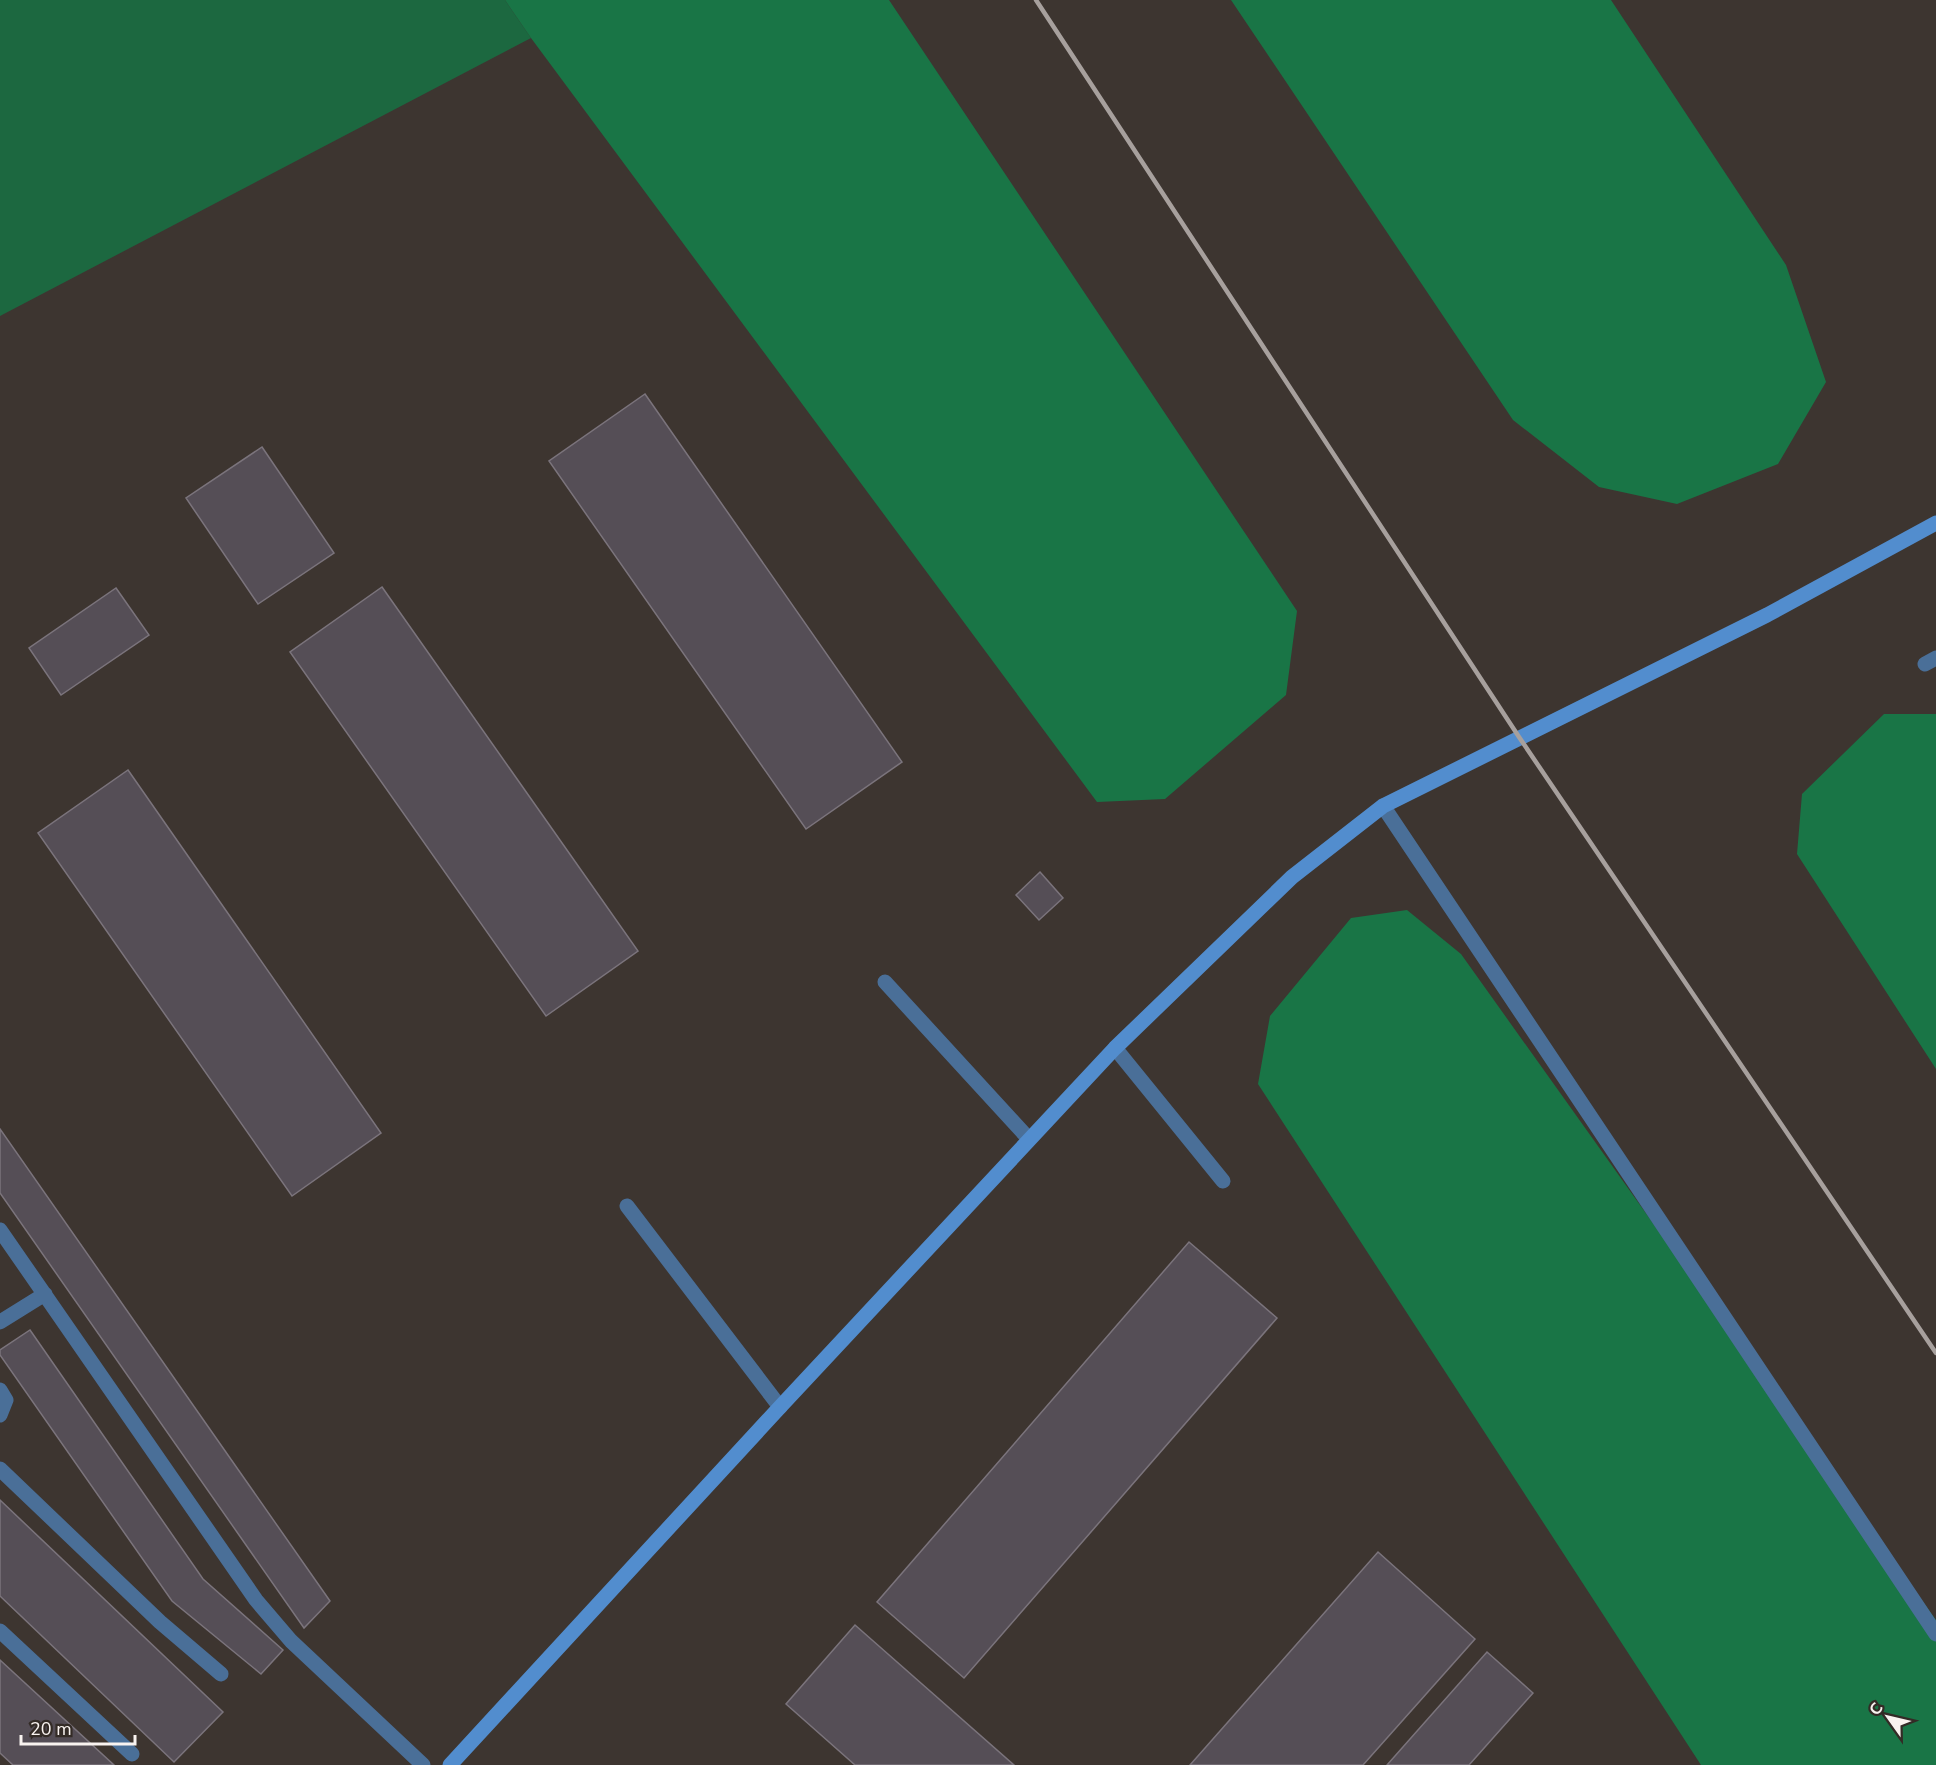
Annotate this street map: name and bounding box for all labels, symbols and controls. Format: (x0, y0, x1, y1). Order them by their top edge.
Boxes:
north arrow (1858, 1687, 1918, 1747)
text: С (1864, 1698, 1889, 1720)
scale bar (21, 1708, 135, 1746)
text: 20 m (30, 1717, 72, 1741)

